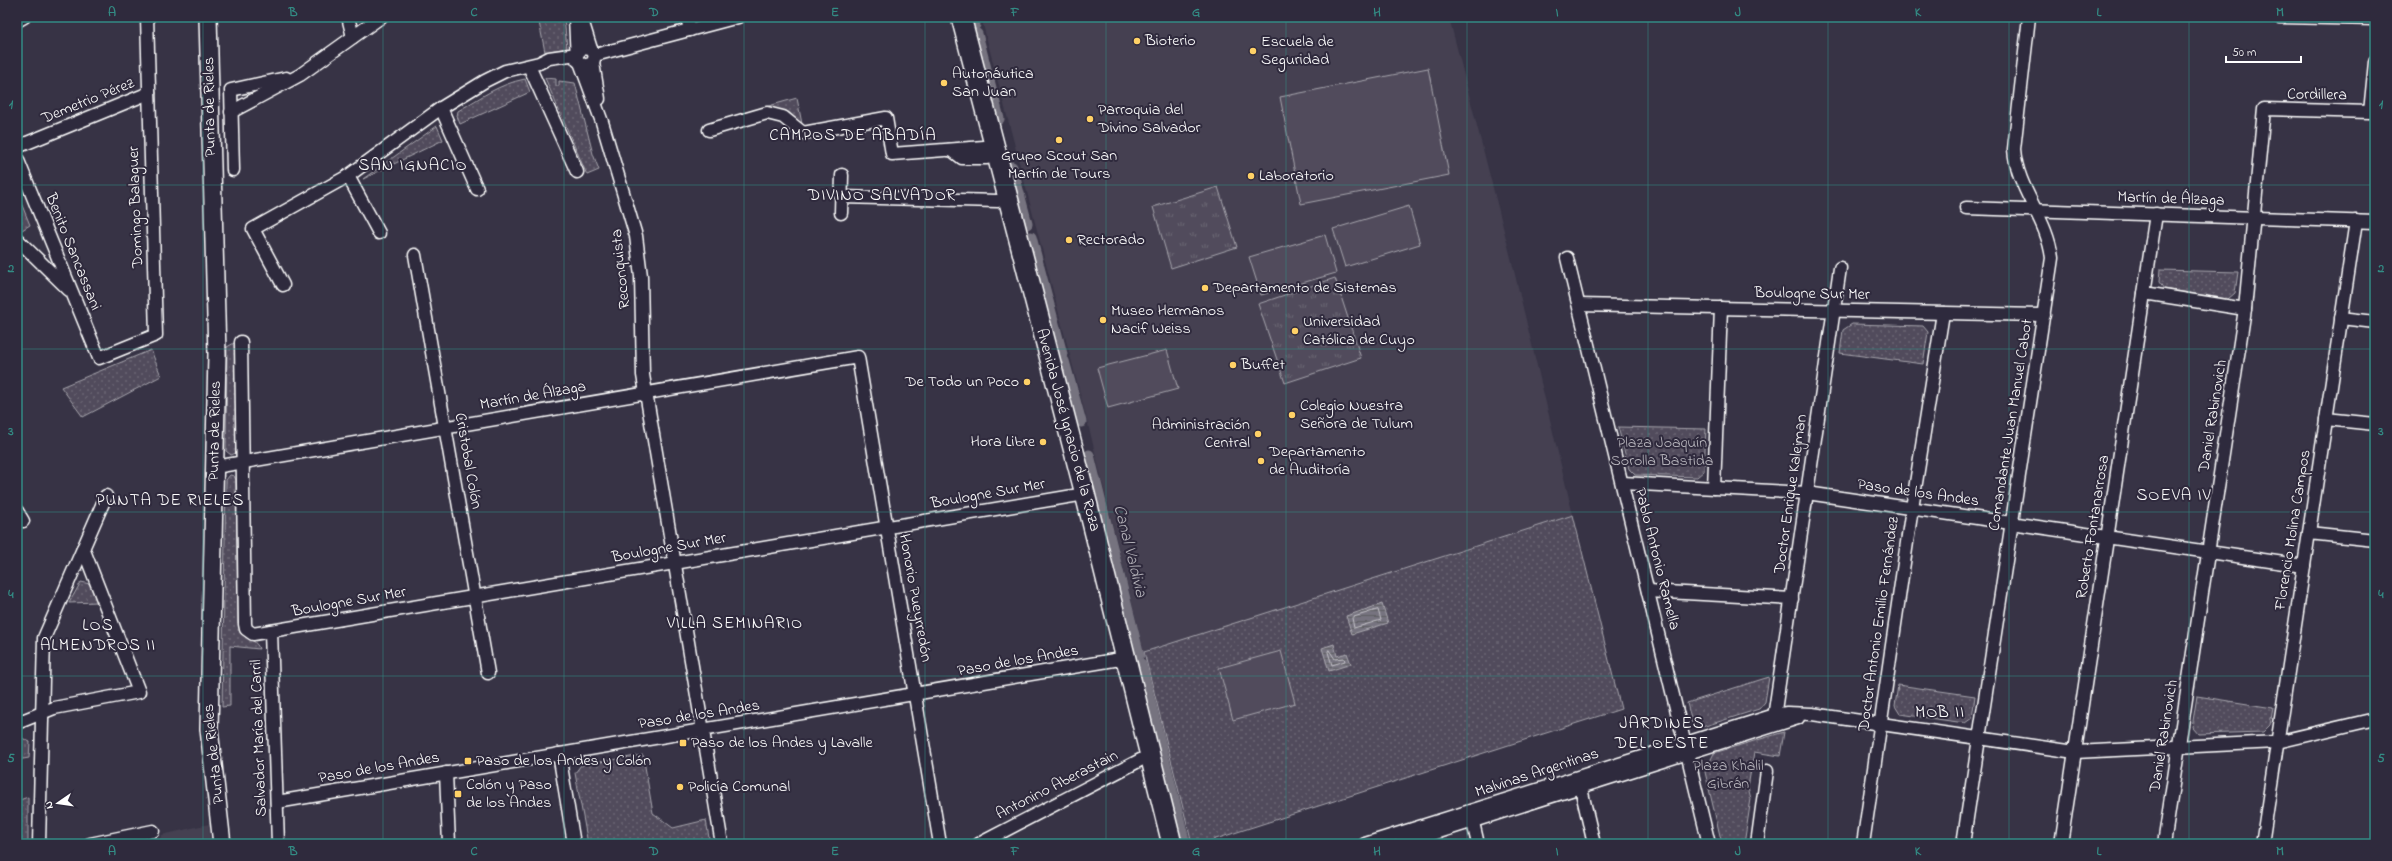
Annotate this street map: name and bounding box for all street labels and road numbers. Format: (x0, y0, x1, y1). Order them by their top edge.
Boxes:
street label: Punta de Rieles (197, 57, 223, 157)
street label: Demetrio Pérez (37, 71, 138, 131)
street label: Cordillera (2287, 82, 2347, 108)
street label: Domingo Balaguer (122, 146, 150, 269)
street label: Martín de Álzaga (2117, 185, 2225, 213)
street label: Benito Sancassani (38, 189, 108, 314)
street label: Reconquista (605, 228, 637, 310)
street label: Boulogne Sur Mer (1753, 281, 1870, 307)
street label: Comandante Juan Manuel Cabot (1982, 317, 2040, 533)
street label: Avenida José Ignacio de la Roza (1029, 326, 1107, 534)
street label: Daniel Rabinovich (2192, 358, 2234, 475)
street label: Martín de Álzaga (478, 375, 588, 417)
street label: Punta de Rieles (202, 381, 228, 481)
street label: Cristobal Colón (448, 411, 488, 511)
street label: Doctor Enrique Kalejman (1768, 413, 1814, 576)
street label: Florencio Molina Campos (2268, 448, 2318, 613)
street label: Roberto Fontanarrosa (2070, 453, 2116, 601)
street label: Boulogne Sur Mer (928, 472, 1047, 516)
street label: Paso de los Andes (1856, 473, 1980, 513)
street label: Pablo Antonio Ramella (1628, 485, 1686, 633)
street label: Doctor Antonio Emilio Fernández (1852, 515, 1906, 734)
street label: Boulogne Sur Mer (609, 526, 728, 570)
street label: Honorio Pueyrredón (892, 532, 938, 664)
street label: Boulogne Sur Mer (289, 580, 408, 624)
street label: Paso de los Andes (955, 639, 1081, 683)
street label: Salvador María del Carril (244, 659, 274, 817)
street label: Daniel Rabinovich (2143, 678, 2185, 795)
street label: Paso de los Andes (636, 694, 762, 736)
street label: Punta de Rieles (197, 703, 231, 805)
street label: Malvinas Argentinas (1472, 742, 1602, 804)
street label: Antonino Aberastain (992, 744, 1122, 826)
street label: Paso de los Andes (316, 746, 442, 790)

